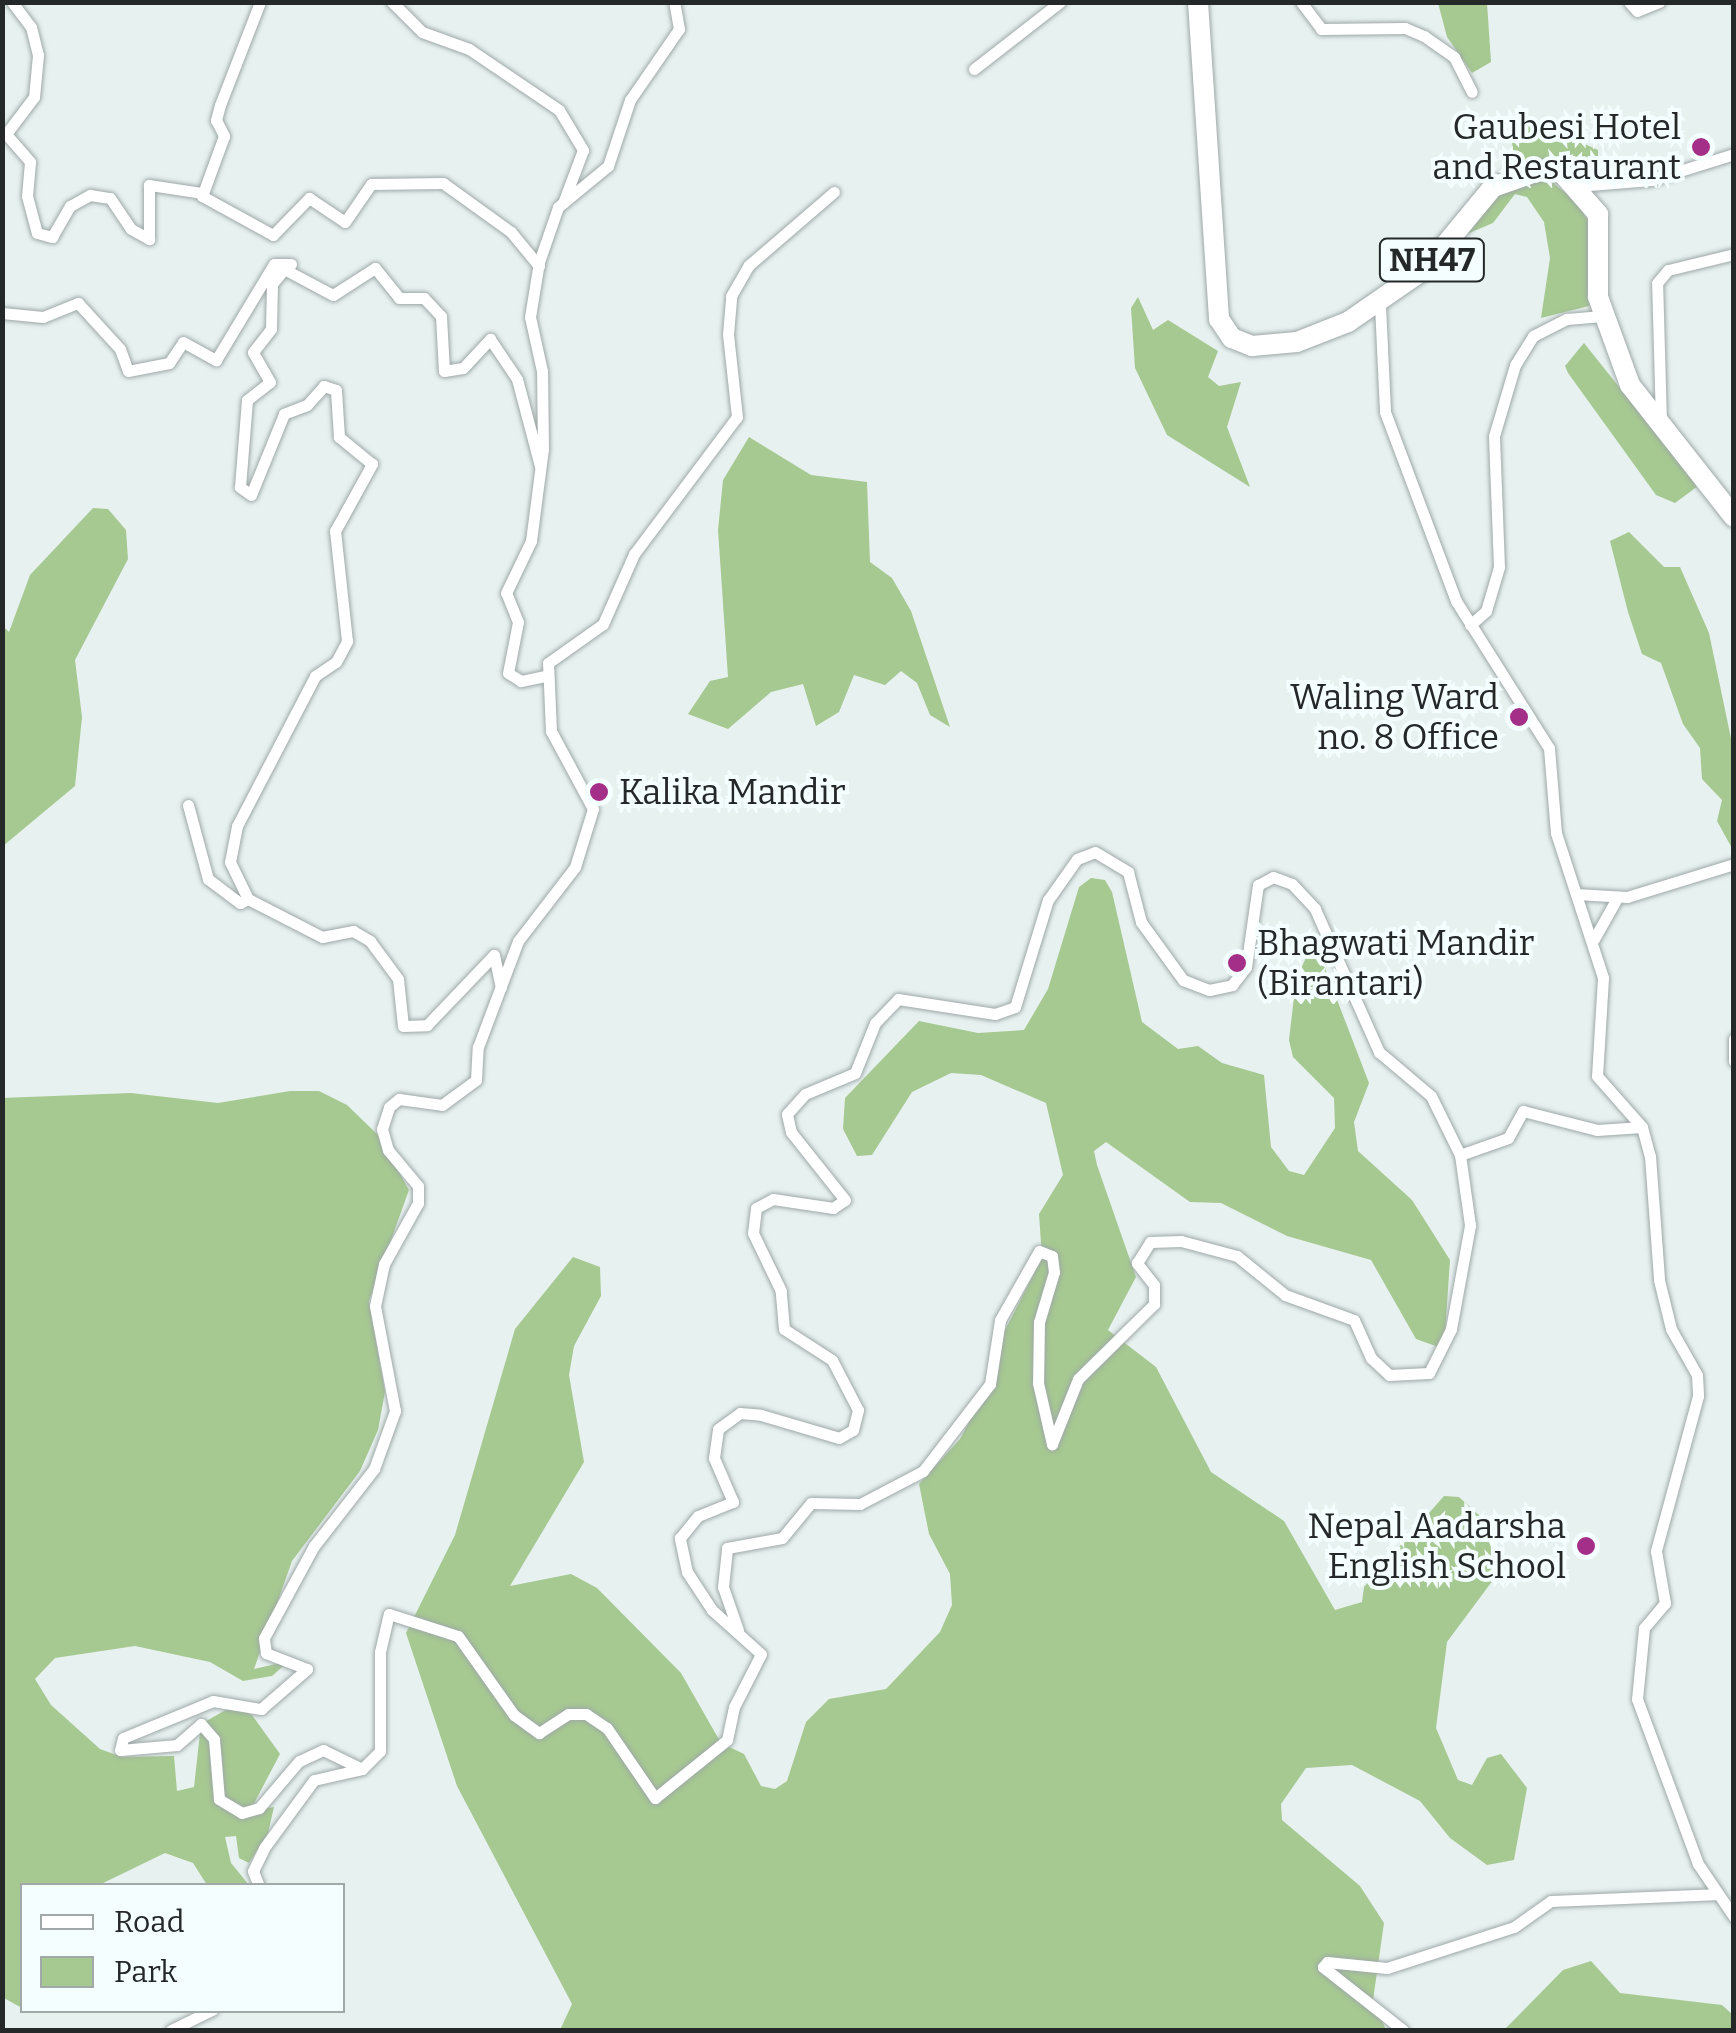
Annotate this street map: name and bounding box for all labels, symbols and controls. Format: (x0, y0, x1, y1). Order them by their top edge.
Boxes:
place label: Gaubesi Hotel and Restaurant (1432, 106, 1681, 188)
marker: Gaubesi Hotel and Restaurant (1690, 136, 1712, 158)
road number: NH47 (1377, 233, 1487, 287)
place label: Waling Ward no. 8 Office (1290, 676, 1499, 758)
marker: Waling Ward no. 8 Office (1508, 706, 1530, 728)
place label: Kalika Mandir (619, 771, 846, 813)
marker: Kalika Mandir (588, 781, 610, 803)
place label: Bhagwati Mandir (Birantari) (1257, 922, 1534, 1004)
marker: Bhagwati Mandir (Birantari) (1226, 952, 1248, 974)
place label: Nepal Aadarsha English School (1307, 1505, 1566, 1587)
marker: Nepal Aadarsha English School (1575, 1535, 1597, 1557)
legend (20, 1883, 345, 2013)
text: Road (114, 1904, 185, 1940)
text: Park (114, 1954, 177, 1990)

